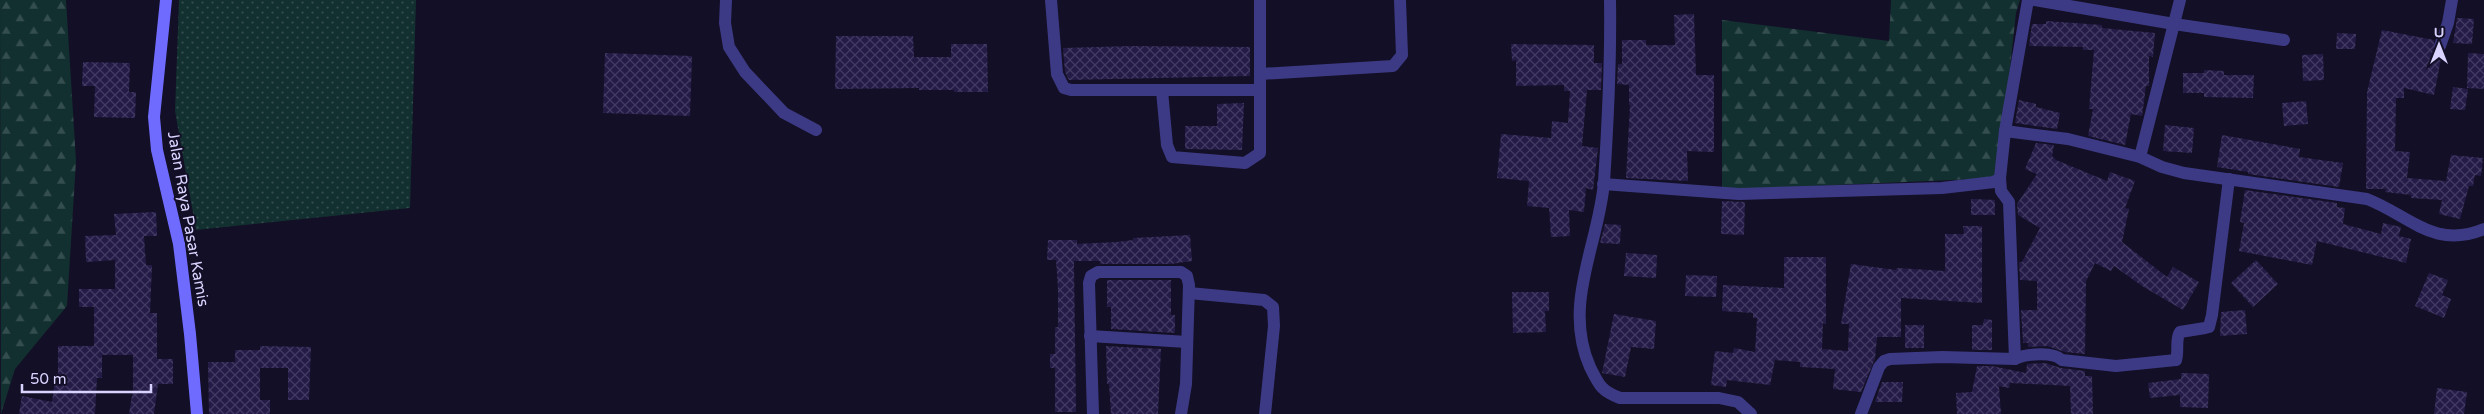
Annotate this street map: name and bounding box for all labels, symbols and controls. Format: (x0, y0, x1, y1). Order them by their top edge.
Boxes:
north arrow (2414, 20, 2464, 70)
text: U (2434, 24, 2444, 41)
street label: Jalan Raya Pasar Kamis (163, 130, 213, 308)
scale bar (22, 362, 151, 394)
text: 50 m (30, 370, 67, 388)

